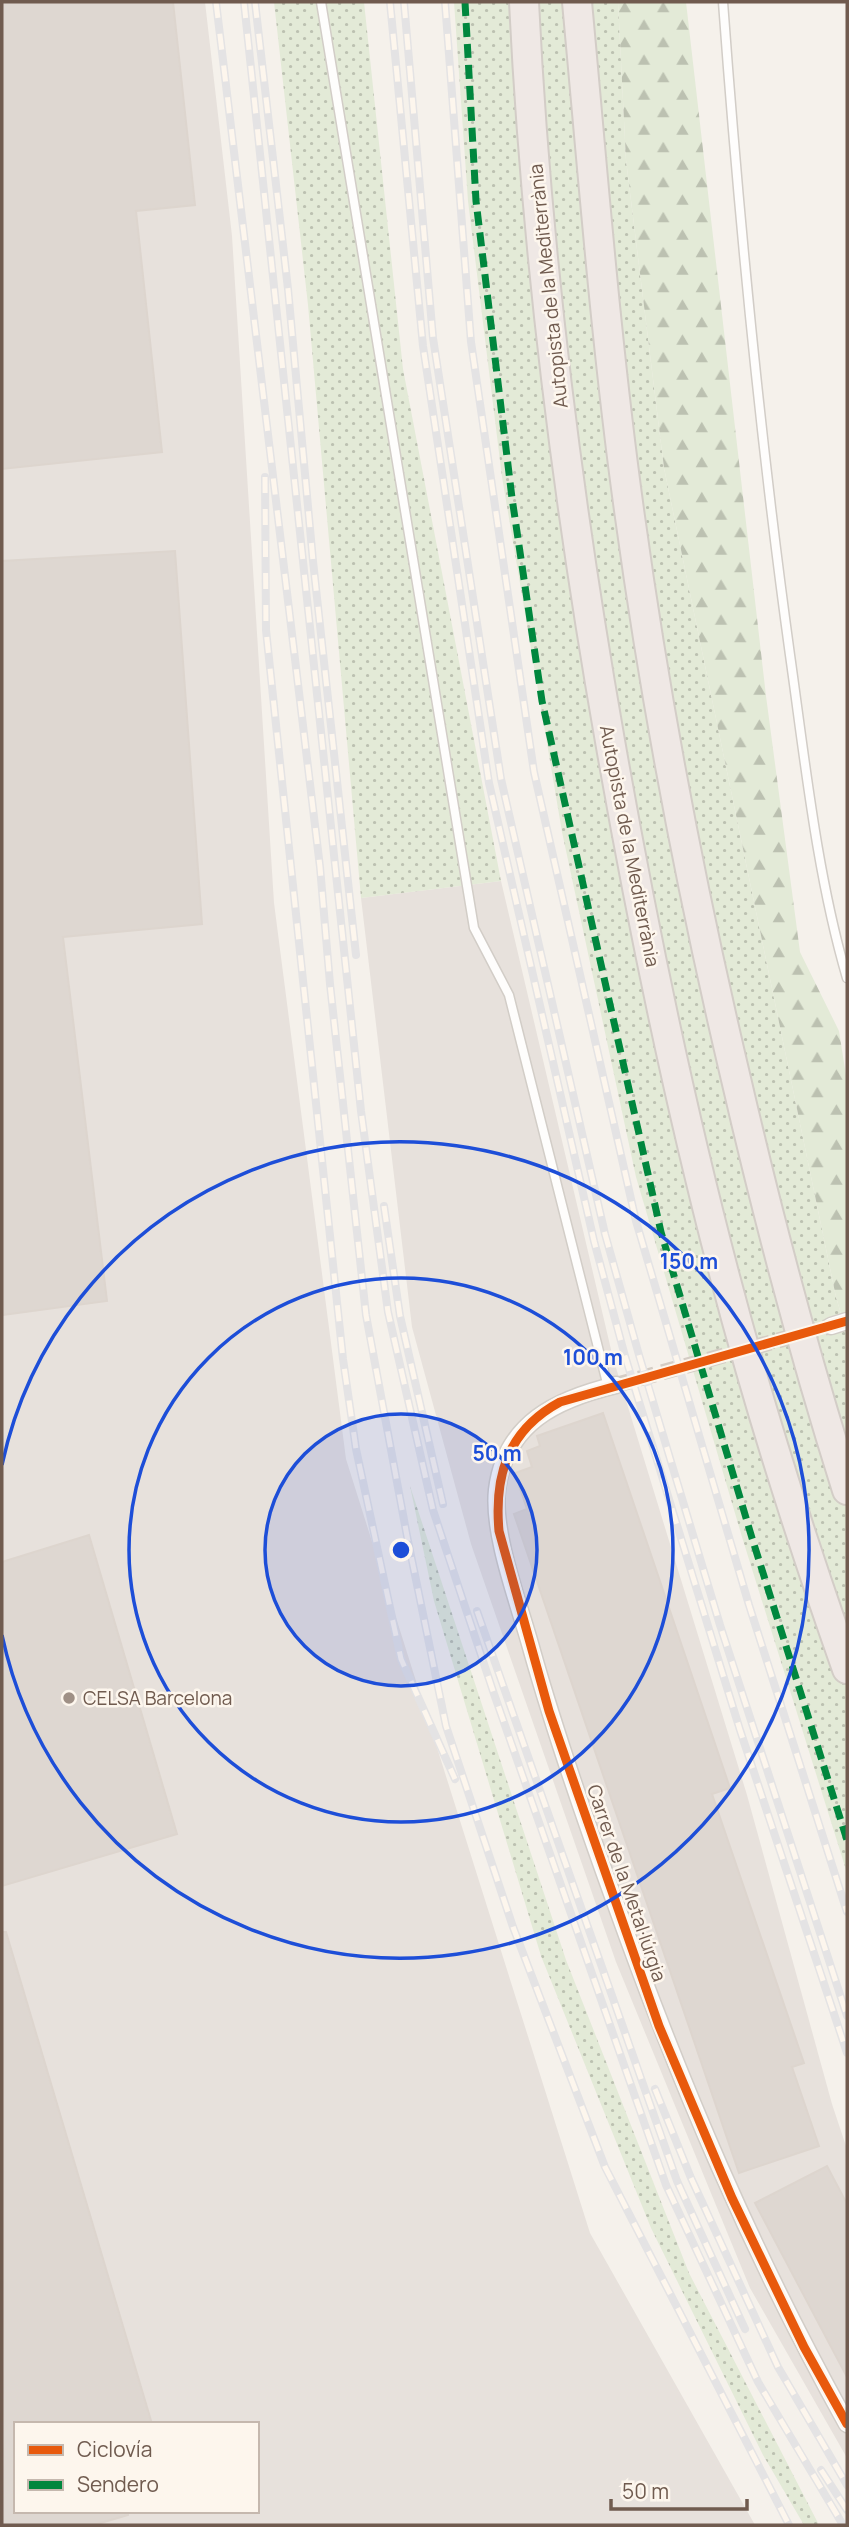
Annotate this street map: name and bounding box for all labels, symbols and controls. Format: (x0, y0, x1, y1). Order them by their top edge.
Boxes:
street label: Autopista de la Mediterrània (522, 163, 574, 409)
street label: Autopista de la Mediterrània (594, 723, 666, 969)
text: 150 m (660, 1247, 718, 1275)
text: 100 m (563, 1343, 623, 1371)
text: 50 m (472, 1439, 522, 1467)
centre of rings (389, 1538, 413, 1562)
place label: CELSA Barcelona (83, 1685, 232, 1711)
marker: CELSA Barcelona (61, 1690, 77, 1706)
street label: Carrer de la Metal·lúrgia (581, 1781, 673, 1985)
legend (14, 2422, 259, 2513)
text: Ciclovía (77, 2435, 152, 2463)
scale bar (611, 2468, 748, 2512)
text: Sendero (77, 2470, 159, 2498)
text: 50 m (622, 2477, 669, 2505)

